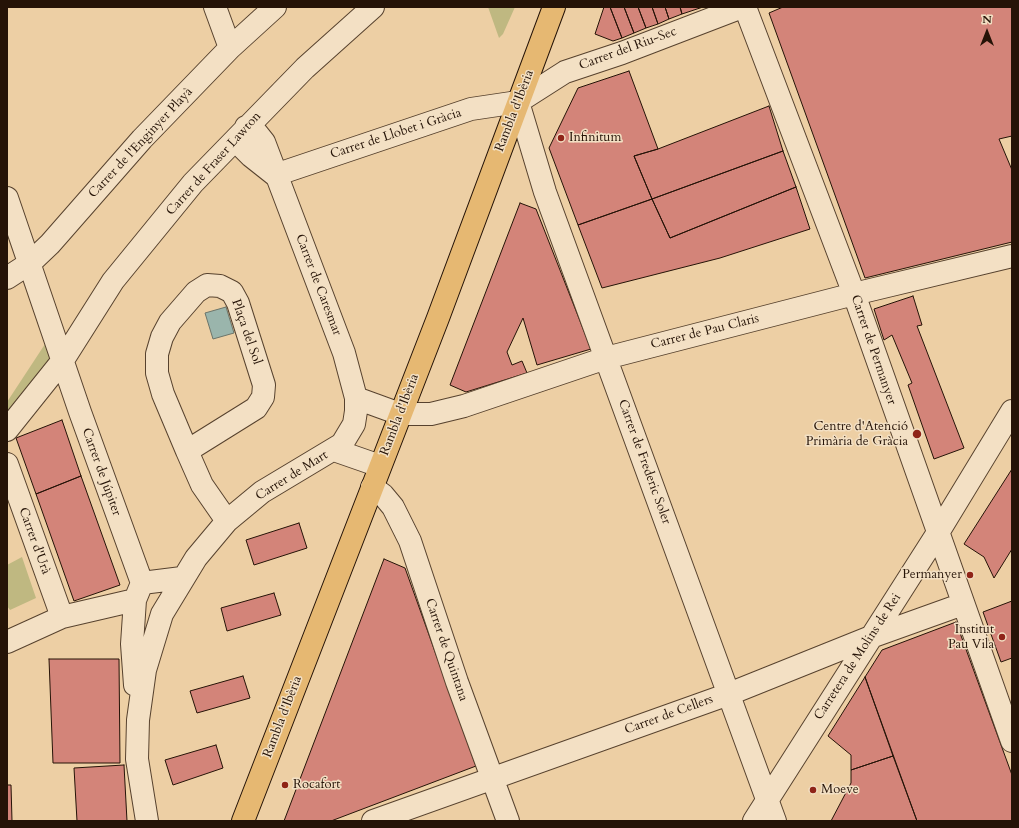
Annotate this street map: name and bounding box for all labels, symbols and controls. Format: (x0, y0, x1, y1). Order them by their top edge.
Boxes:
north arrow (967, 12, 1007, 52)
text: N (982, 12, 992, 27)
street label: Carrer del Riu-Sec (577, 24, 679, 74)
street label: Rambla d'Ibèria (492, 68, 538, 154)
street label: Carrer de l'Enginyer Playà (86, 84, 196, 202)
street label: Carrer de Llobet i Gràcia (328, 105, 464, 163)
street label: Carrer de Fraser Lawton (163, 109, 265, 219)
place label: Infinitum (569, 130, 621, 146)
marker: Infinitum (556, 133, 566, 143)
street label: Carrer de Caresmar (291, 232, 345, 338)
street label: Carrer de Permanyer (847, 293, 899, 407)
street label: Plaça del Sol (228, 297, 264, 367)
street label: Carrer de Pau Claris (649, 311, 761, 353)
street label: Rambla d'Ibèria (377, 372, 423, 458)
street label: Carrer de Frederic Soler (614, 397, 674, 527)
place label: Centre d'Atenció Primària de Gràcia (806, 419, 908, 450)
street label: Carrer de Júpiter (78, 426, 124, 518)
marker: Centre d'Atenció Primària de Gràcia (911, 428, 923, 440)
street label: Carrer de Mart (253, 448, 331, 504)
street label: Carrer d'Urà (15, 505, 53, 577)
place label: Permanyer (902, 567, 962, 583)
marker: Permanyer (965, 570, 975, 580)
street label: Carretera de Molins de Rei (811, 591, 905, 723)
street label: Carrer de Quintana (421, 597, 471, 703)
place label: Institut Pau Vila (948, 622, 994, 653)
marker: Institut Pau Vila (997, 632, 1007, 642)
street label: Rambla d'Ibèria (260, 674, 306, 760)
street label: Carrer de Cellers (623, 692, 715, 738)
place label: Rocafort (293, 777, 340, 793)
marker: Rocafort (280, 780, 290, 790)
place label: Moeve (821, 782, 859, 798)
marker: Moeve (808, 785, 818, 795)

